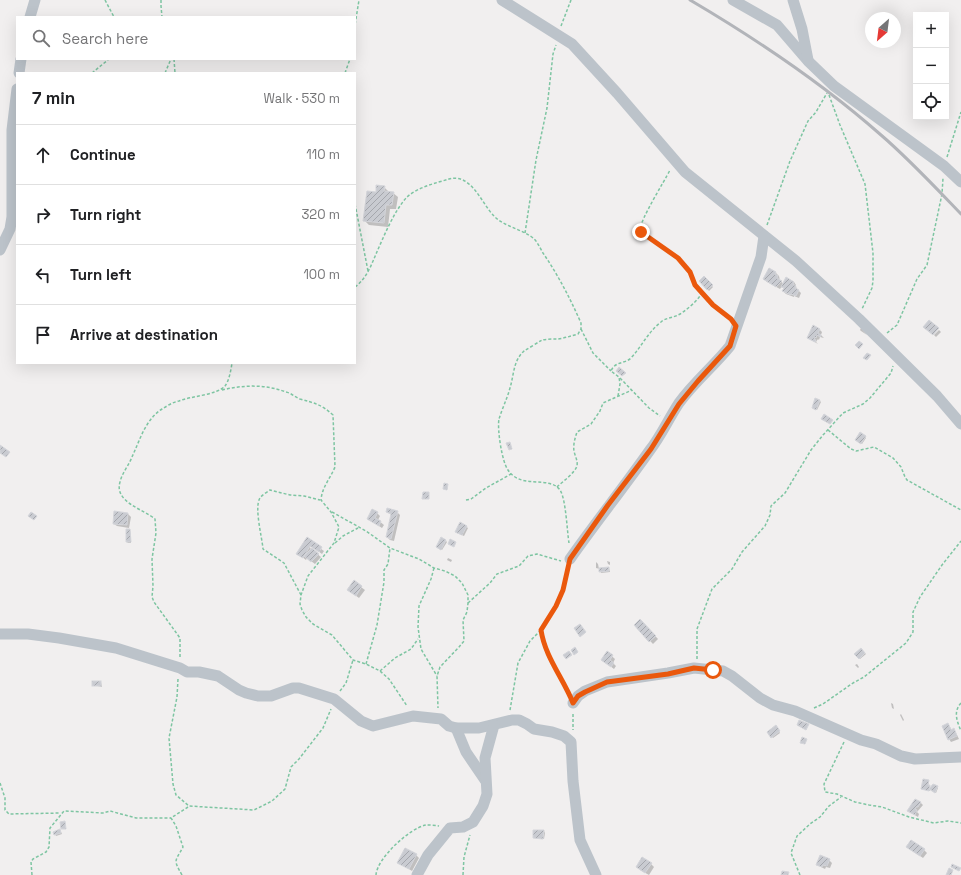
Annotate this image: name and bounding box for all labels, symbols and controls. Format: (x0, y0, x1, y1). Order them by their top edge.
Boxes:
north arrow (865, 12, 901, 48)
map controls (913, 12, 949, 120)
button: + (913, 12, 949, 48)
search box (16, 16, 356, 60)
icon: search (30, 27, 52, 49)
text: Search here (62, 29, 148, 48)
button: − (913, 48, 949, 84)
button: locate (913, 84, 949, 120)
text: 7 min (32, 87, 75, 109)
text: Walk · 530 m (263, 90, 340, 107)
icon: ahead (32, 144, 54, 166)
text: Continue (70, 145, 136, 164)
text: 110 m (306, 146, 340, 163)
icon: right (32, 204, 54, 226)
text: Turn right (70, 205, 141, 224)
text: 320 m (301, 206, 340, 223)
route end (632, 223, 650, 241)
icon: left (32, 264, 54, 286)
text: Turn left (70, 265, 132, 284)
text: 100 m (303, 266, 340, 283)
icon: arrive (32, 324, 54, 346)
text: Arrive at destination (70, 325, 218, 344)
route start (704, 661, 722, 679)

